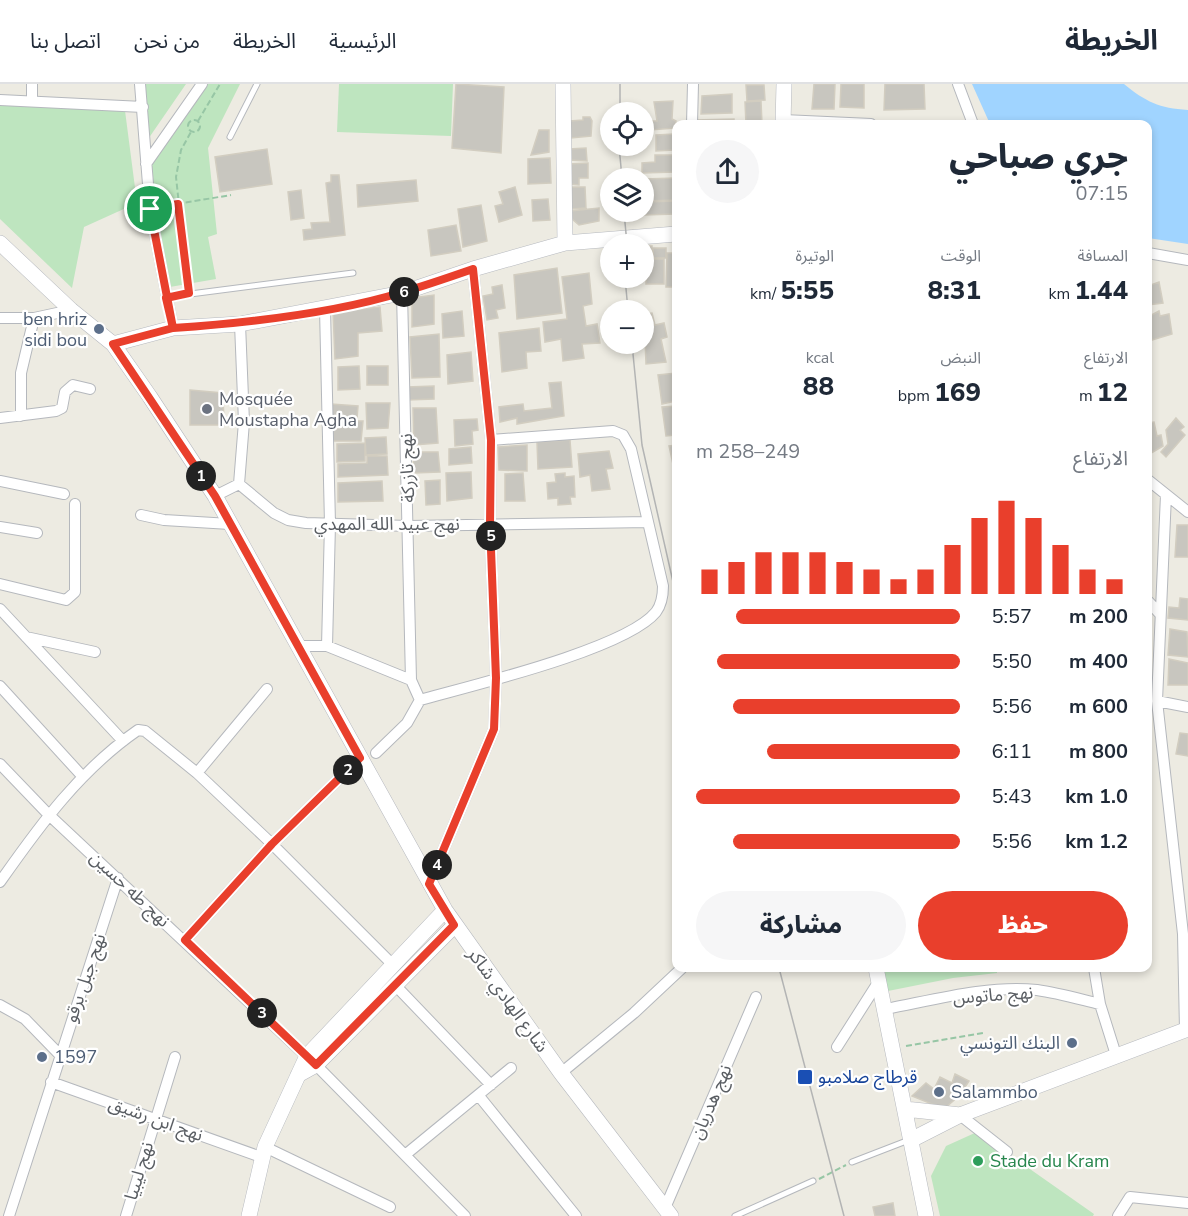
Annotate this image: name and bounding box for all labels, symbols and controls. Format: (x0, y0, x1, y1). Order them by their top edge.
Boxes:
text: الخريطة (1065, 22, 1158, 60)
text: اتصل بنا (30, 27, 101, 55)
text: من نحن (134, 27, 200, 55)
text: الخريطة (233, 27, 296, 55)
text: الرئيسية (329, 27, 396, 55)
map controls (600, 102, 654, 354)
button: locate (600, 102, 654, 156)
text: جري صباحي (949, 135, 1128, 180)
button: share (696, 140, 759, 203)
button: layers (600, 168, 654, 222)
text: 07:15 (1075, 180, 1128, 207)
pin (124, 183, 175, 234)
icon: arrive (133, 192, 166, 225)
button: + (600, 234, 654, 288)
text: الوتيرة (796, 245, 834, 267)
text: الوقت (941, 245, 981, 267)
text: المسافة (1078, 245, 1128, 267)
text: 5:55 (780, 273, 834, 308)
text: 8:31 (927, 273, 981, 308)
text: 1.44 (1074, 273, 1128, 308)
pin: 6 (389, 277, 419, 307)
text: 6 (399, 281, 409, 303)
text: /km (750, 283, 780, 305)
text: km (1049, 283, 1074, 305)
button: − (600, 300, 654, 354)
place label: ben hriz sidi bou (23, 307, 87, 352)
marker: ben hriz sidi bou (92, 322, 106, 336)
text: kcal (806, 347, 834, 369)
text: النبض (940, 347, 981, 369)
text: الارتفاع (1084, 347, 1128, 369)
text: 88 (803, 369, 834, 404)
text: 169 (934, 375, 981, 410)
text: 12 (1097, 375, 1128, 410)
text: bpm (898, 385, 934, 407)
text: m (1079, 385, 1097, 407)
place label: Mosquée Moustapha Agha (219, 387, 357, 432)
marker: Mosquée Moustapha Agha (200, 402, 214, 416)
street label: نهج تازركة (394, 433, 421, 503)
text: 249–258 m (696, 438, 800, 465)
text: الارتفاع (1073, 445, 1128, 472)
pin: 1 (186, 461, 216, 491)
text: 1 (196, 465, 206, 487)
street label: نهج عبيد الله المهدي (314, 512, 460, 537)
pin: 5 (476, 521, 506, 551)
text: 5 (486, 525, 496, 547)
text: 5:57 (991, 603, 1032, 630)
text: 200 m (1069, 603, 1128, 630)
text: 5:50 (991, 648, 1032, 675)
text: 400 m (1069, 648, 1128, 675)
text: 5:56 (991, 693, 1032, 720)
text: 600 m (1069, 693, 1128, 720)
text: 6:11 (991, 738, 1032, 765)
text: 800 m (1069, 738, 1128, 765)
pin: 2 (333, 755, 363, 785)
text: 2 (343, 759, 353, 781)
text: 5:43 (991, 783, 1032, 810)
text: 1.0 km (1065, 783, 1128, 810)
text: 5:56 (991, 828, 1032, 855)
text: 1.2 km (1065, 828, 1128, 855)
street label: نهج طه حسين (84, 846, 175, 933)
pin: 4 (422, 850, 452, 880)
text: 4 (432, 854, 442, 876)
button: مشاركة (696, 891, 906, 960)
button: حفظ (918, 891, 1128, 960)
street label: نهج جبل برقو (59, 930, 112, 1026)
street label: شارع الهادي شاكر (460, 942, 554, 1058)
street label: نهج ماتوس (952, 980, 1034, 1011)
pin: 3 (247, 998, 277, 1028)
text: 3 (257, 1002, 267, 1024)
place label: البنك التونسي (960, 1031, 1060, 1056)
marker: البنك التونسي (1065, 1036, 1079, 1050)
place label: 1597 (54, 1045, 97, 1069)
marker: 1597 (35, 1050, 49, 1064)
street label: نهج هدريان (684, 1061, 738, 1144)
place label: قرطاج صلامبو (818, 1065, 917, 1090)
marker: قرطاج صلامبو (796, 1068, 814, 1086)
place label: Salammbo (951, 1080, 1038, 1104)
marker: Salammbo (932, 1085, 946, 1099)
street label: نهج ابن رشيق (105, 1091, 206, 1148)
street label: نهج ليبيا (119, 1139, 160, 1203)
place label: Stade du Kram (990, 1149, 1109, 1173)
marker: Stade du Kram (971, 1154, 985, 1168)

